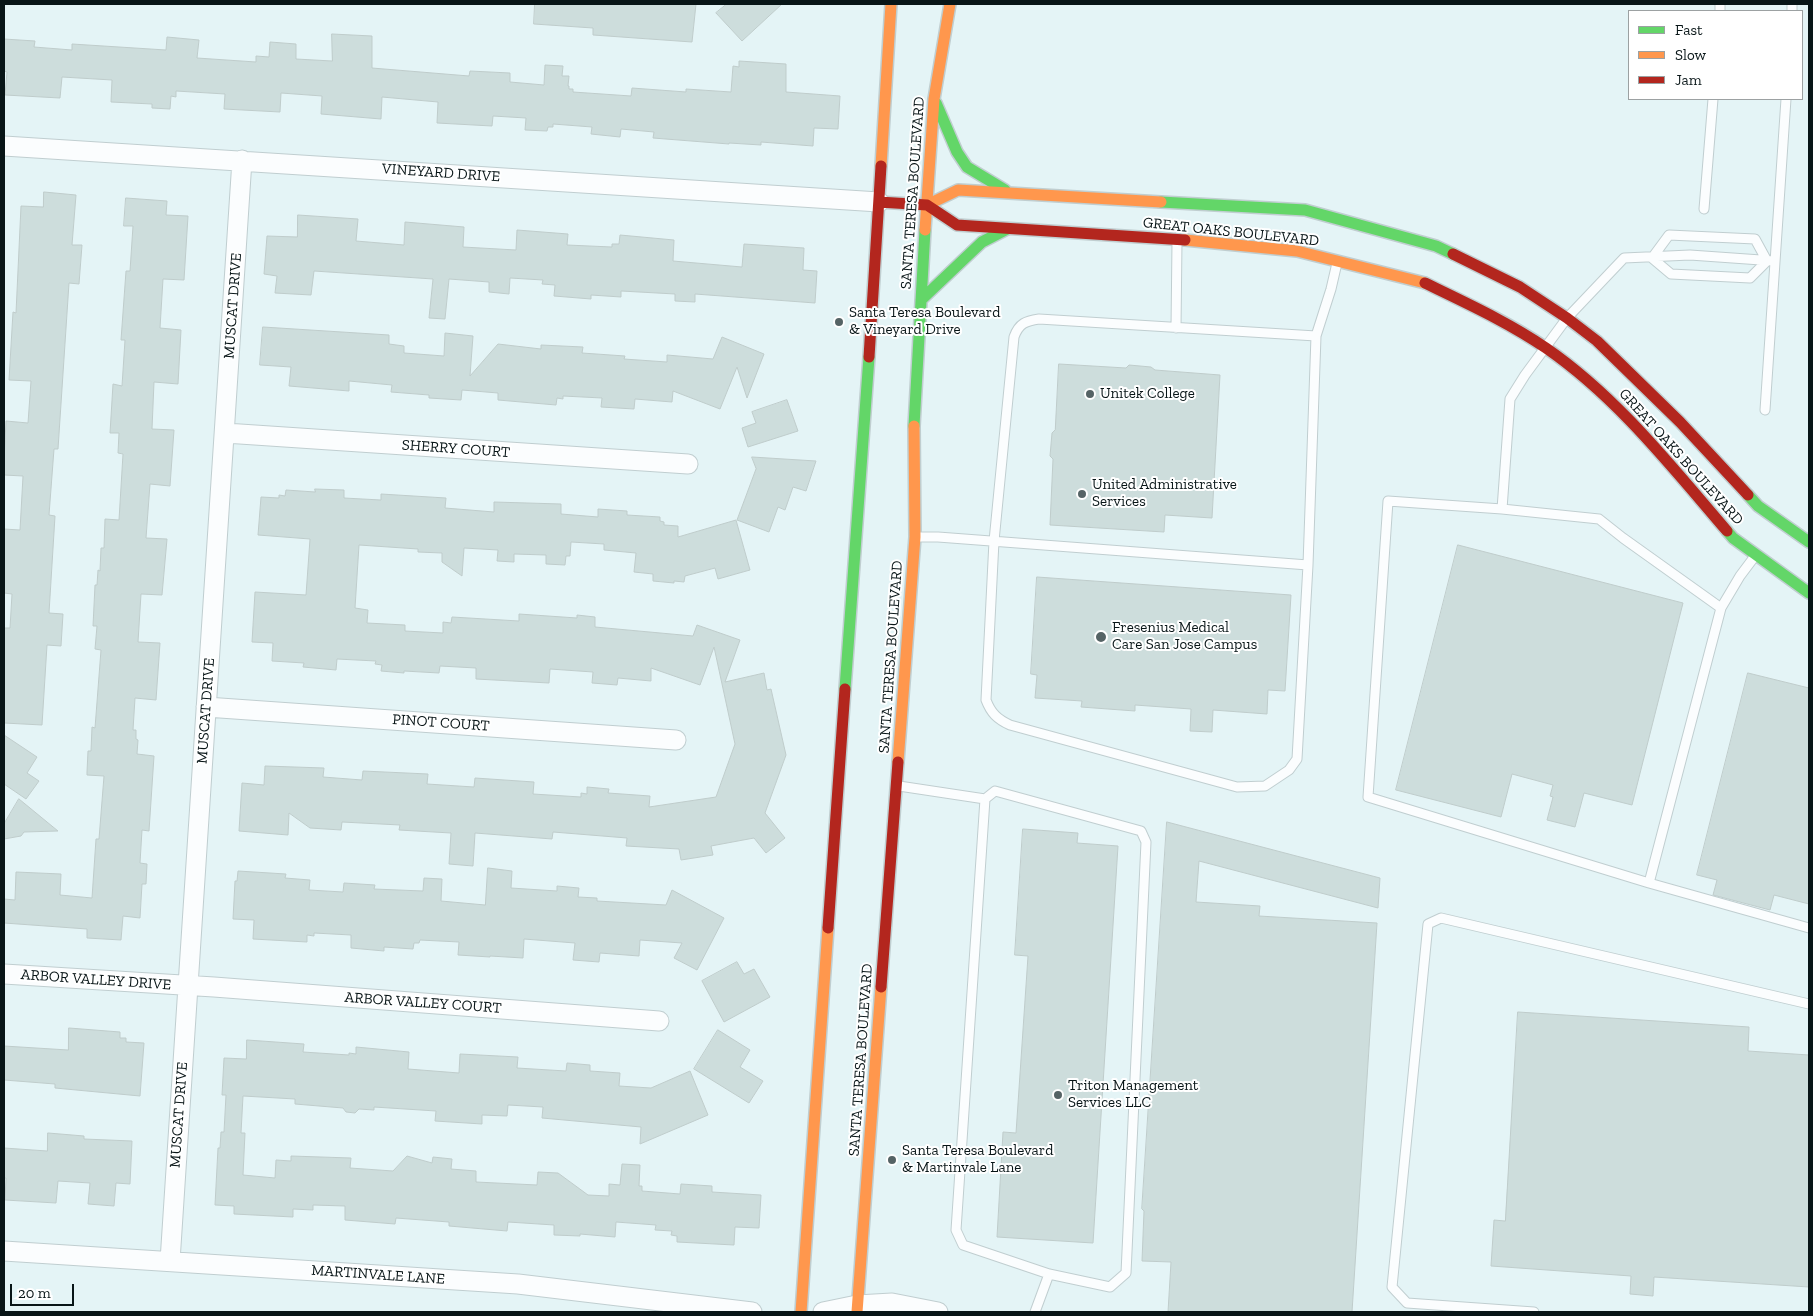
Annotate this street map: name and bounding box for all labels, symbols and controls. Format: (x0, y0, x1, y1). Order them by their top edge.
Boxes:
legend (1628, 10, 1803, 100)
text: Fast (1675, 21, 1703, 39)
text: Slow (1675, 46, 1706, 64)
text: Jam (1675, 71, 1702, 89)
street label: SANTA TERESA BOULEVARD (897, 96, 929, 290)
street label: VINEYARD DRIVE (381, 160, 501, 186)
street label: GREAT OAKS BOULEVARD (1142, 214, 1320, 250)
street label: MUSCAT DRIVE (220, 252, 246, 360)
place label: Santa Teresa Boulevard & Vineyard Drive (849, 304, 1000, 339)
marker: Santa Teresa Boulevard & Vineyard Drive (833, 316, 845, 328)
place label: Unitek College (1100, 385, 1195, 403)
street label: GREAT OAKS BOULEVARD (1615, 385, 1747, 529)
marker: Unitek College (1084, 388, 1096, 400)
street label: SHERRY COURT (401, 436, 511, 462)
place label: United Administrative Services (1092, 476, 1237, 511)
marker: United Administrative Services (1076, 488, 1088, 500)
street label: SANTA TERESA BOULEVARD (875, 560, 907, 754)
place label: Fresenius Medical Care San Jose Campus (1112, 619, 1257, 654)
marker: Fresenius Medical Care San Jose Campus (1094, 630, 1108, 644)
street label: MUSCAT DRIVE (193, 657, 219, 765)
street label: PINOT COURT (392, 711, 490, 735)
street label: SANTA TERESA BOULEVARD (845, 963, 877, 1157)
street label: ARBOR VALLEY DRIVE (20, 966, 172, 994)
street label: ARBOR VALLEY COURT (344, 989, 502, 1017)
street label: MUSCAT DRIVE (166, 1061, 192, 1169)
place label: Triton Management Services LLC (1068, 1077, 1198, 1112)
marker: Triton Management Services LLC (1052, 1089, 1064, 1101)
place label: Santa Teresa Boulevard & Martinvale Lane (902, 1142, 1053, 1177)
marker: Santa Teresa Boulevard & Martinvale Lane (886, 1154, 898, 1166)
street label: MARTINVALE LANE (311, 1261, 445, 1289)
scale bar (12, 1274, 76, 1306)
text: 20 m (18, 1284, 51, 1302)

